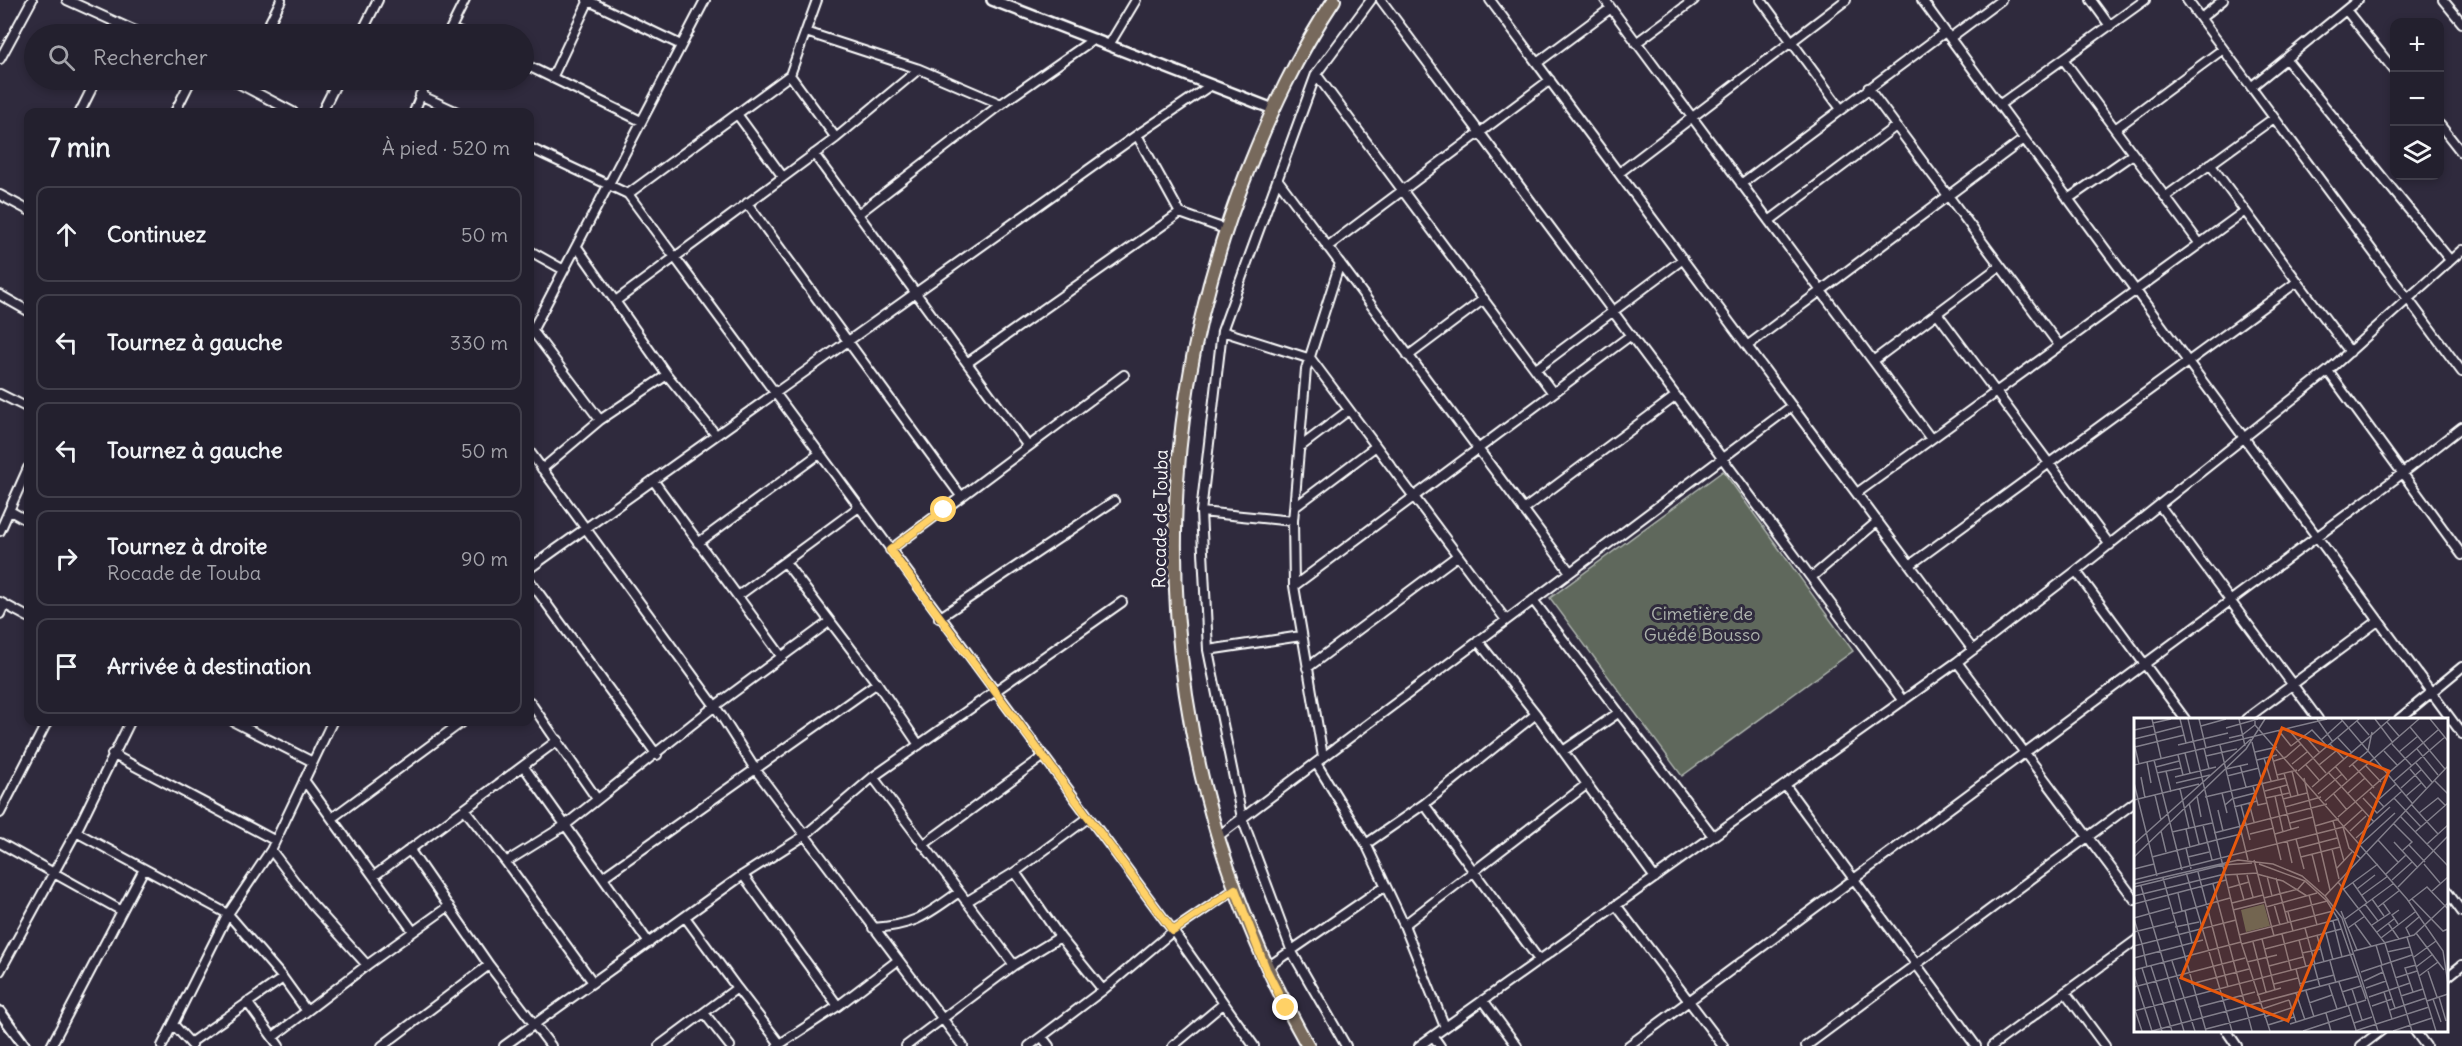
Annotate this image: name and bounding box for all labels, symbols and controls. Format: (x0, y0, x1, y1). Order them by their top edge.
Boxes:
map controls (2390, 18, 2444, 180)
button: + (2390, 18, 2444, 72)
search box (24, 24, 534, 90)
icon: search (45, 41, 78, 74)
text: Rechercher (93, 43, 208, 71)
button: − (2390, 72, 2444, 126)
button: layers (2390, 126, 2444, 180)
text: 7 min (48, 131, 111, 164)
text: À pied · 520 m (382, 135, 510, 160)
icon: ahead (50, 218, 83, 251)
text: Continuez (107, 220, 206, 248)
text: 50 m (461, 222, 508, 247)
icon: left (50, 326, 83, 359)
text: Tournez à gauche (107, 328, 283, 356)
text: 330 m (450, 330, 508, 355)
icon: left (50, 434, 83, 467)
text: Tournez à gauche (107, 436, 283, 464)
text: 50 m (461, 438, 508, 463)
street label: Rocade de Touba (1147, 449, 1173, 589)
route start (930, 496, 956, 522)
text: Tournez à droite (107, 532, 267, 560)
icon: right (50, 542, 83, 575)
text: 90 m (461, 546, 508, 571)
text: Rocade de Touba (107, 560, 261, 585)
park label: Cimetière de Guédé Bousso (1644, 602, 1760, 646)
icon: arrive (50, 650, 83, 683)
text: Arrivée à destination (107, 652, 311, 680)
inset map (2134, 718, 2447, 1031)
route end (1272, 994, 1298, 1020)

